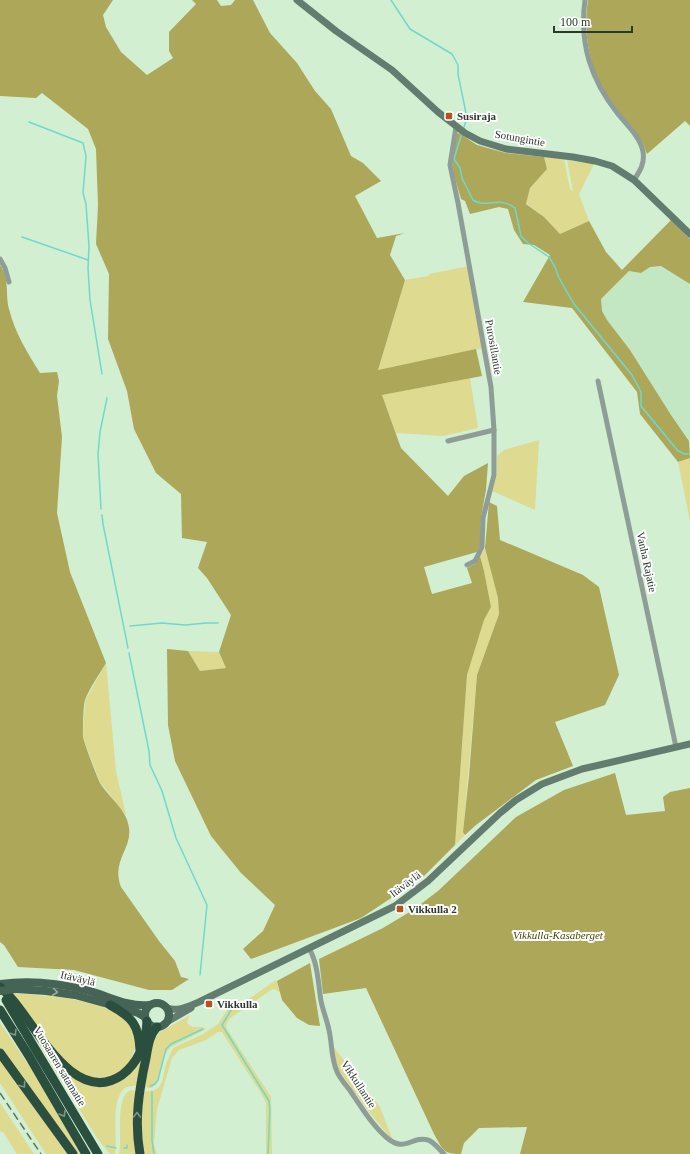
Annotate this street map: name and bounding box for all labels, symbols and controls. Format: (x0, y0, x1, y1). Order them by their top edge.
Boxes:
scale bar (554, 8, 632, 34)
text: 100 m (560, 15, 591, 29)
place label: Susiraja (457, 110, 497, 122)
marker: Susiraja (444, 111, 454, 121)
street label: Sotungintie (494, 128, 546, 148)
street label: Purosillantie (483, 319, 505, 376)
street label: Vanha Rajatie (635, 531, 659, 593)
street label: Itäväylä (387, 868, 423, 899)
place label: Vikkulla 2 (408, 903, 457, 915)
marker: Vikkulla 2 (395, 904, 405, 914)
park label: Vikkulla-Kasaberget (513, 929, 604, 941)
street label: Itäväylä (59, 968, 97, 988)
one-way arrow (52, 987, 58, 996)
place label: Vikkulla (217, 998, 258, 1010)
marker: Vikkulla (204, 999, 214, 1009)
street label: Vuosaaren satamatie (32, 1024, 89, 1108)
one-way arrow (10, 1029, 17, 1036)
street label: Vikkullantie (339, 1058, 379, 1110)
one-way arrow (18, 1080, 25, 1087)
one-way arrow (58, 1110, 65, 1117)
one-way arrow (133, 1112, 141, 1118)

